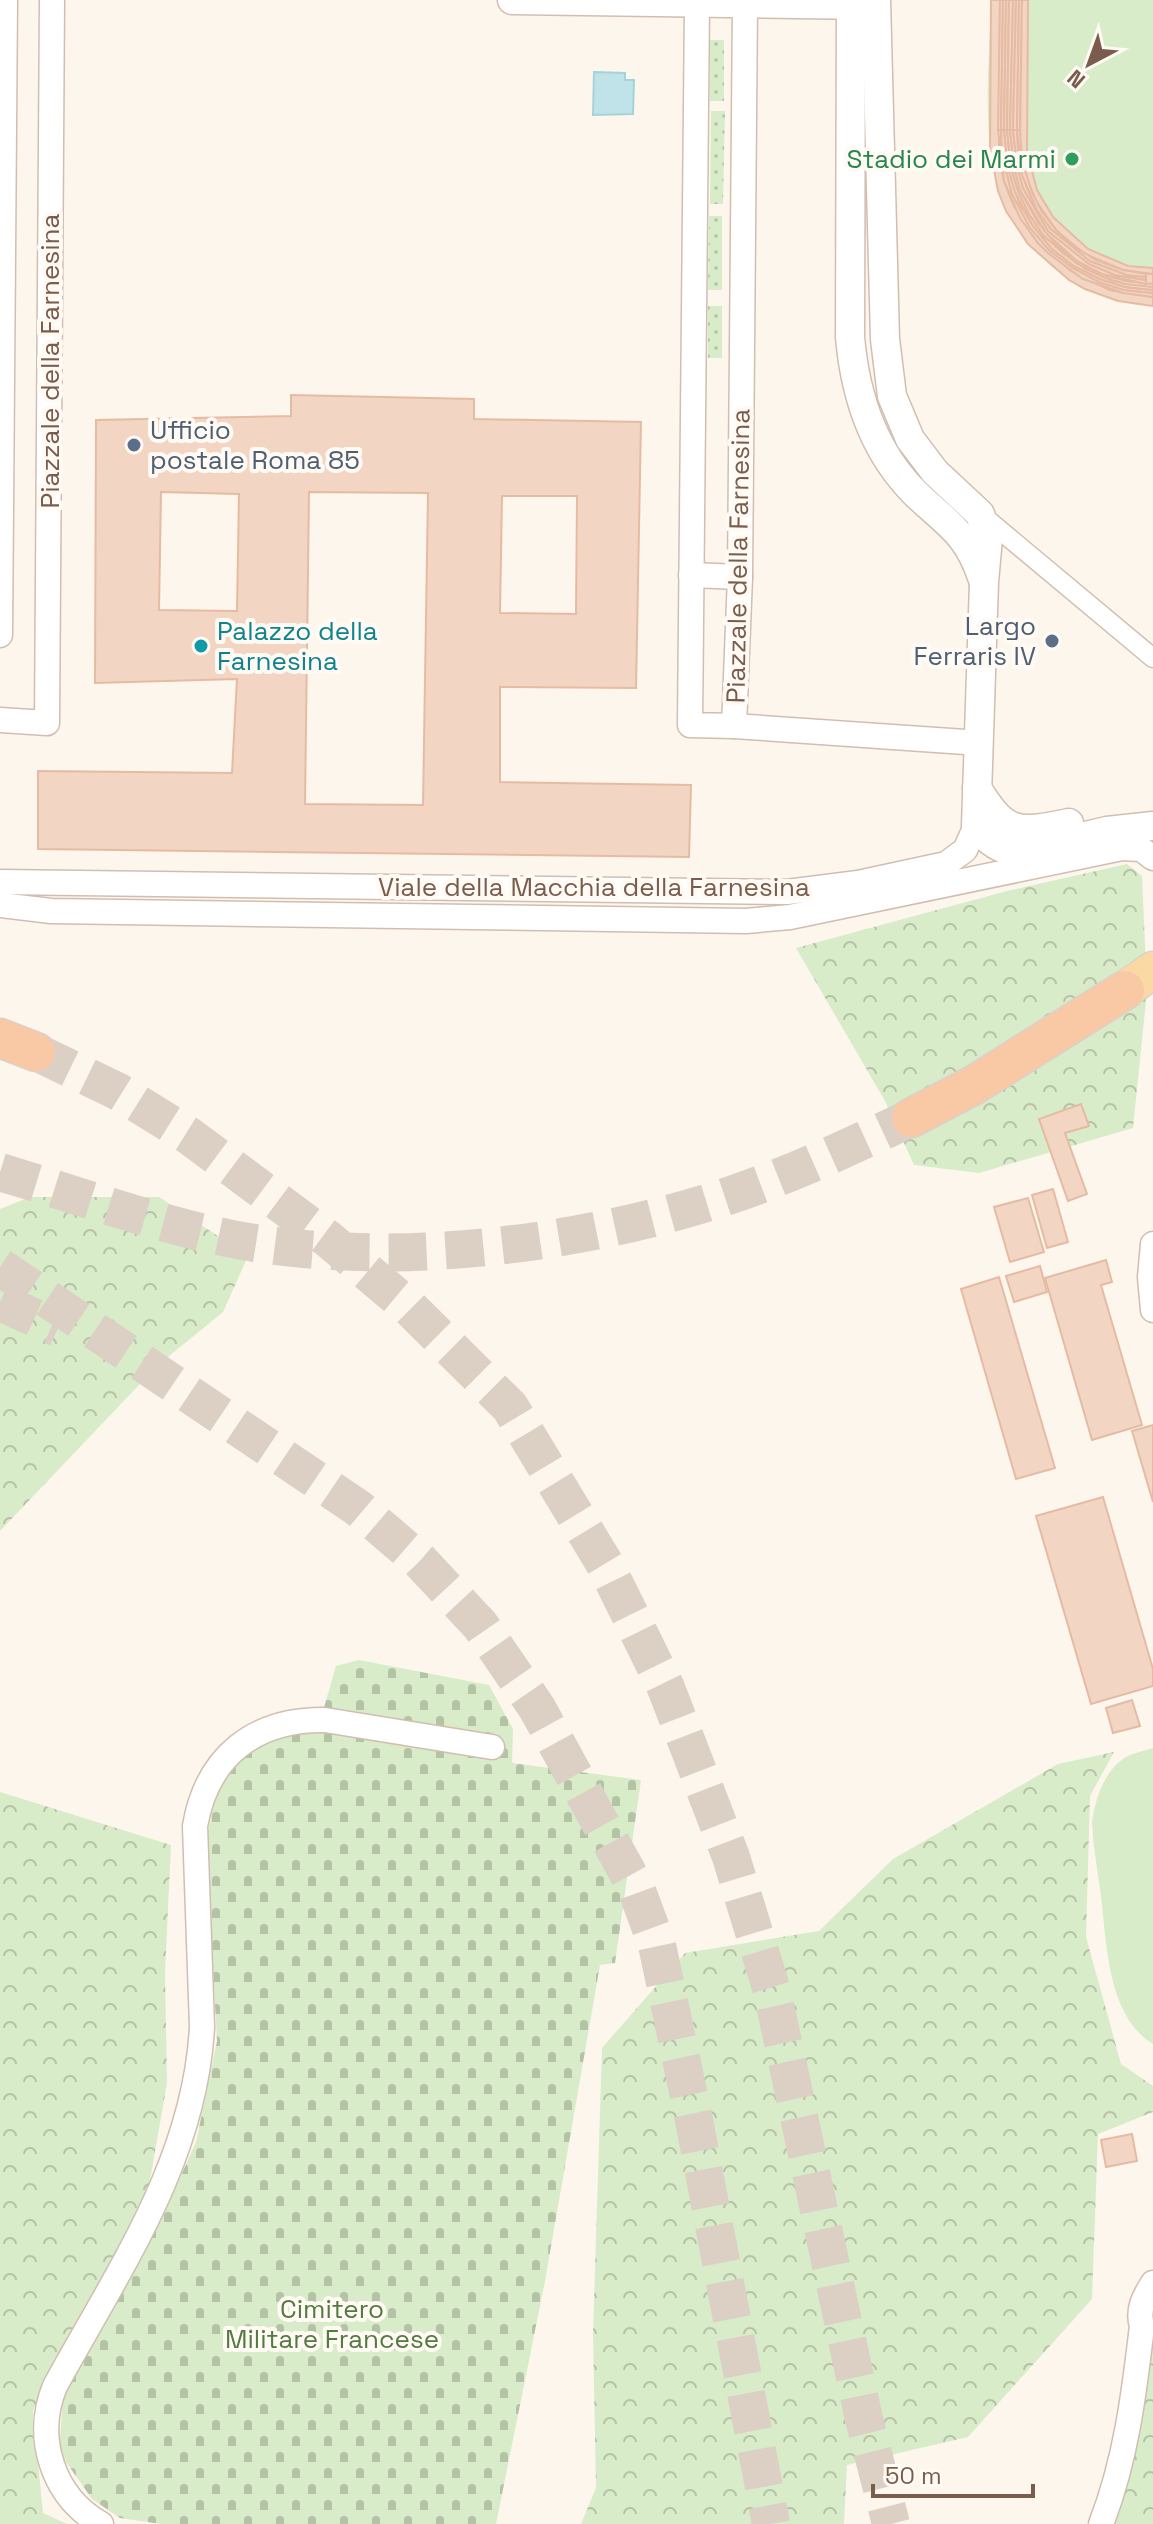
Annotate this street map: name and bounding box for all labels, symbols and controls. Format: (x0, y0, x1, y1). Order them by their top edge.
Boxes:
north arrow (1049, 24, 1129, 104)
text: N (1061, 64, 1091, 94)
place label: Stadio dei Marmi (847, 142, 1056, 176)
marker: Stadio dei Marmi (1063, 150, 1081, 168)
street label: Piazzale della Farnesina (33, 214, 67, 508)
street label: Piazzale della Farnesina (718, 408, 758, 704)
place label: Ufficio postale Roma 85 (150, 413, 360, 477)
marker: Ufficio postale Roma 85 (125, 436, 143, 454)
place label: Largo Ferraris IV (914, 609, 1036, 673)
place label: Palazzo della Farnesina (217, 614, 378, 678)
marker: Largo Ferraris IV (1043, 632, 1061, 650)
marker: Palazzo della Farnesina (192, 637, 210, 655)
street label: Viale della Macchia della Farnesina (378, 870, 810, 904)
park label: Cimitero Militare Francese (225, 2292, 439, 2356)
scale bar (873, 2448, 1033, 2498)
text: 50 m (885, 2460, 942, 2491)

